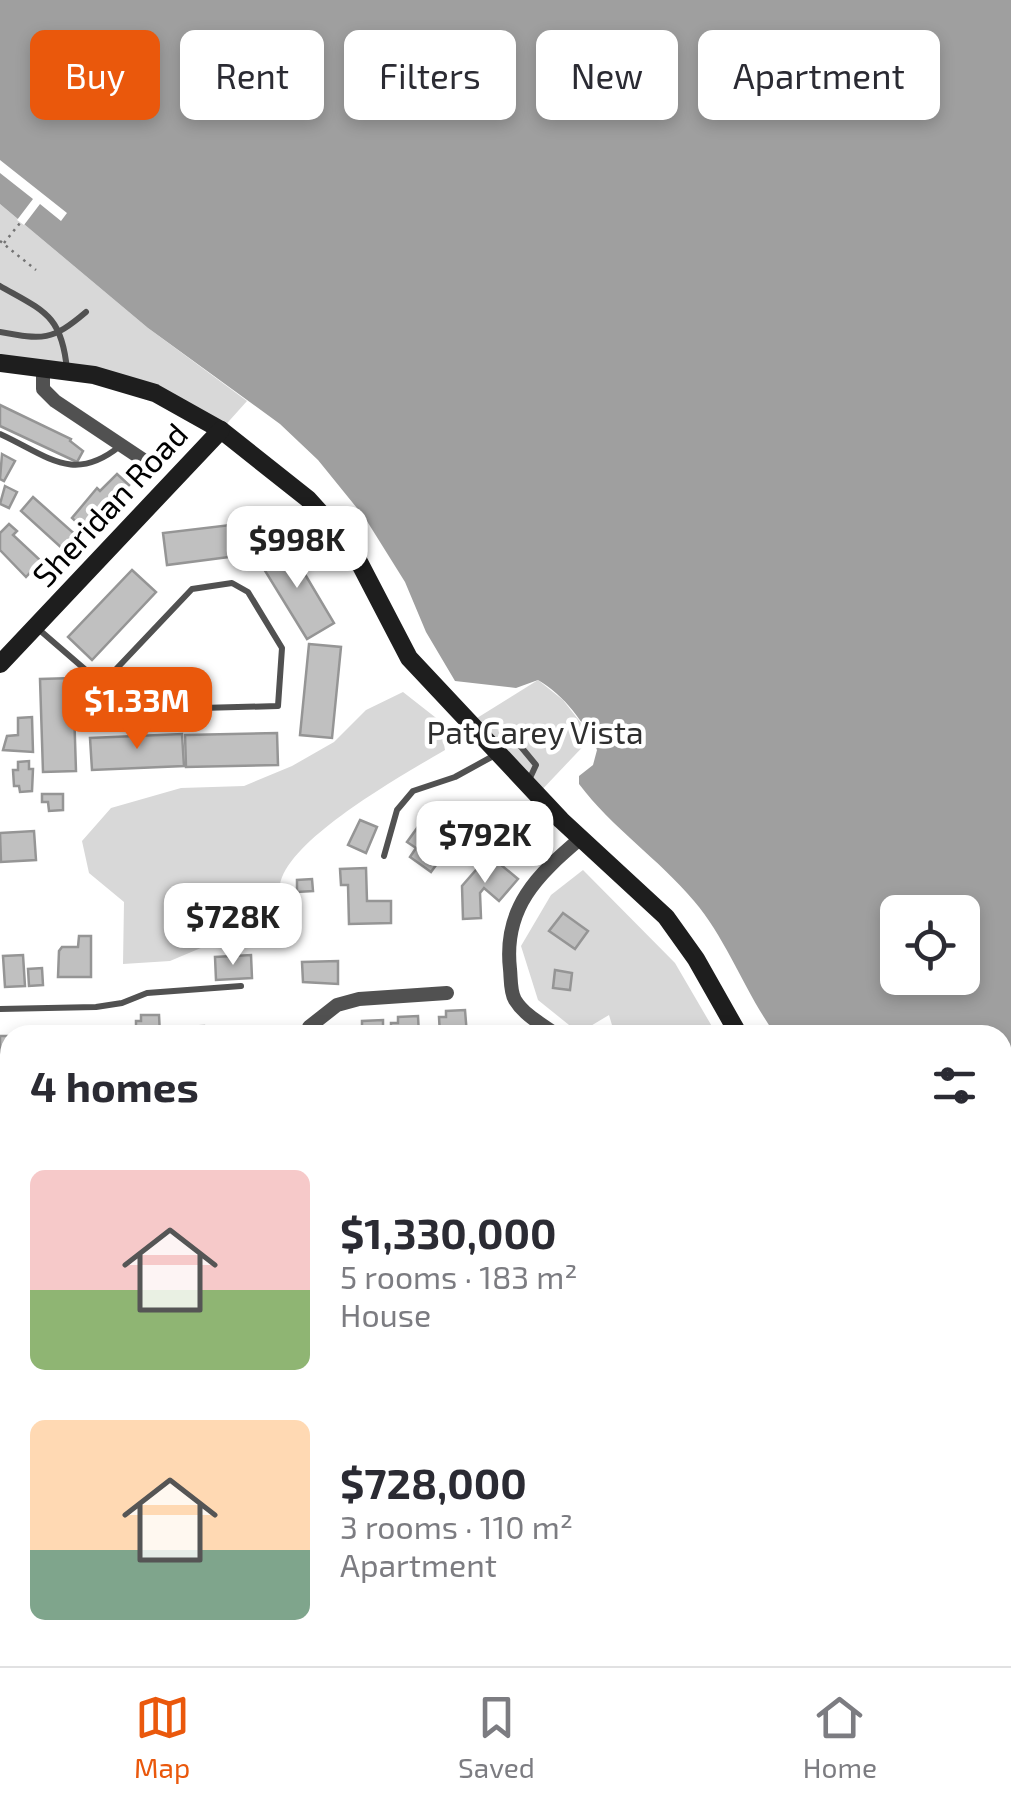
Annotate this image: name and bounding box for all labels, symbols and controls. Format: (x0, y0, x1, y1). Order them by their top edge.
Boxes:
chip: Buy (30, 30, 160, 120)
chip: Rent (180, 30, 324, 120)
chip: Filters (344, 30, 516, 120)
chip: New (536, 30, 678, 120)
chip: Apartment (698, 30, 940, 120)
street label: Sheridan Road (24, 414, 194, 594)
pin: $998K (227, 506, 367, 591)
text: $998K (249, 519, 345, 557)
pin: $1.33M (56, 667, 218, 752)
text: $1.33M (84, 680, 190, 718)
park label: Pat Carey Vista (427, 712, 644, 750)
pin: $792K (415, 801, 555, 886)
text: $792K (438, 814, 532, 852)
pin: $728K (163, 883, 303, 968)
map controls (880, 895, 980, 995)
button: locate (880, 895, 980, 995)
text: $728K (186, 896, 280, 934)
icon: filters (927, 1058, 982, 1113)
text: 4 homes (30, 1060, 199, 1110)
text: $1,330,000 (340, 1207, 556, 1257)
icon: home (110, 1210, 230, 1330)
text: 5 rooms · 183 m² (340, 1257, 578, 1295)
text: House (340, 1295, 431, 1333)
text: $728,000 (340, 1457, 527, 1507)
icon: home (110, 1460, 230, 1580)
text: 3 rooms · 110 m² (340, 1507, 573, 1545)
text: Apartment (340, 1545, 497, 1583)
tab: Map (134, 1690, 190, 1784)
tab: Saved (458, 1690, 535, 1784)
tab: Home (803, 1690, 877, 1784)

